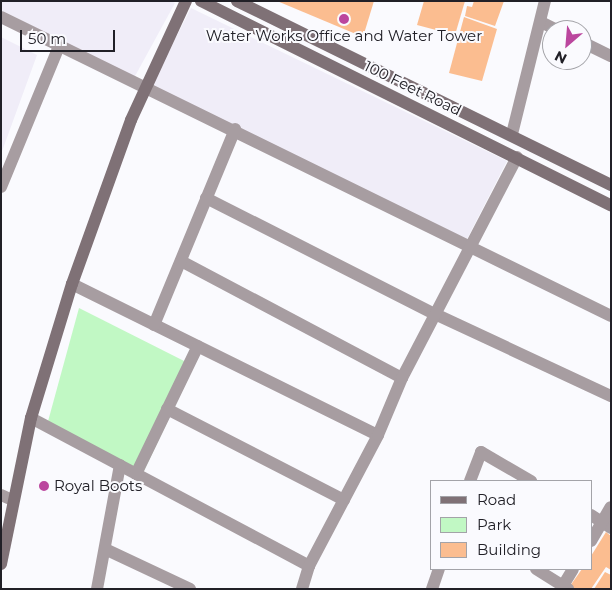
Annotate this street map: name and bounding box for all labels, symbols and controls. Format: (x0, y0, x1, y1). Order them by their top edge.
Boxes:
marker: Water Works Office and Water Tower (338, 13, 350, 25)
scale bar (22, 20, 118, 52)
north arrow (542, 20, 592, 70)
place label: Water Works Office and Water Tower (206, 27, 482, 45)
text: 50 m (28, 29, 66, 48)
text: N (552, 47, 570, 68)
street label: 100 Feet Road (362, 57, 464, 119)
place label: Royal Boots (54, 477, 142, 495)
marker: Royal Boots (38, 480, 50, 492)
legend (430, 480, 592, 570)
text: Road (477, 490, 516, 509)
text: Park (477, 515, 511, 534)
text: Building (477, 540, 541, 559)

